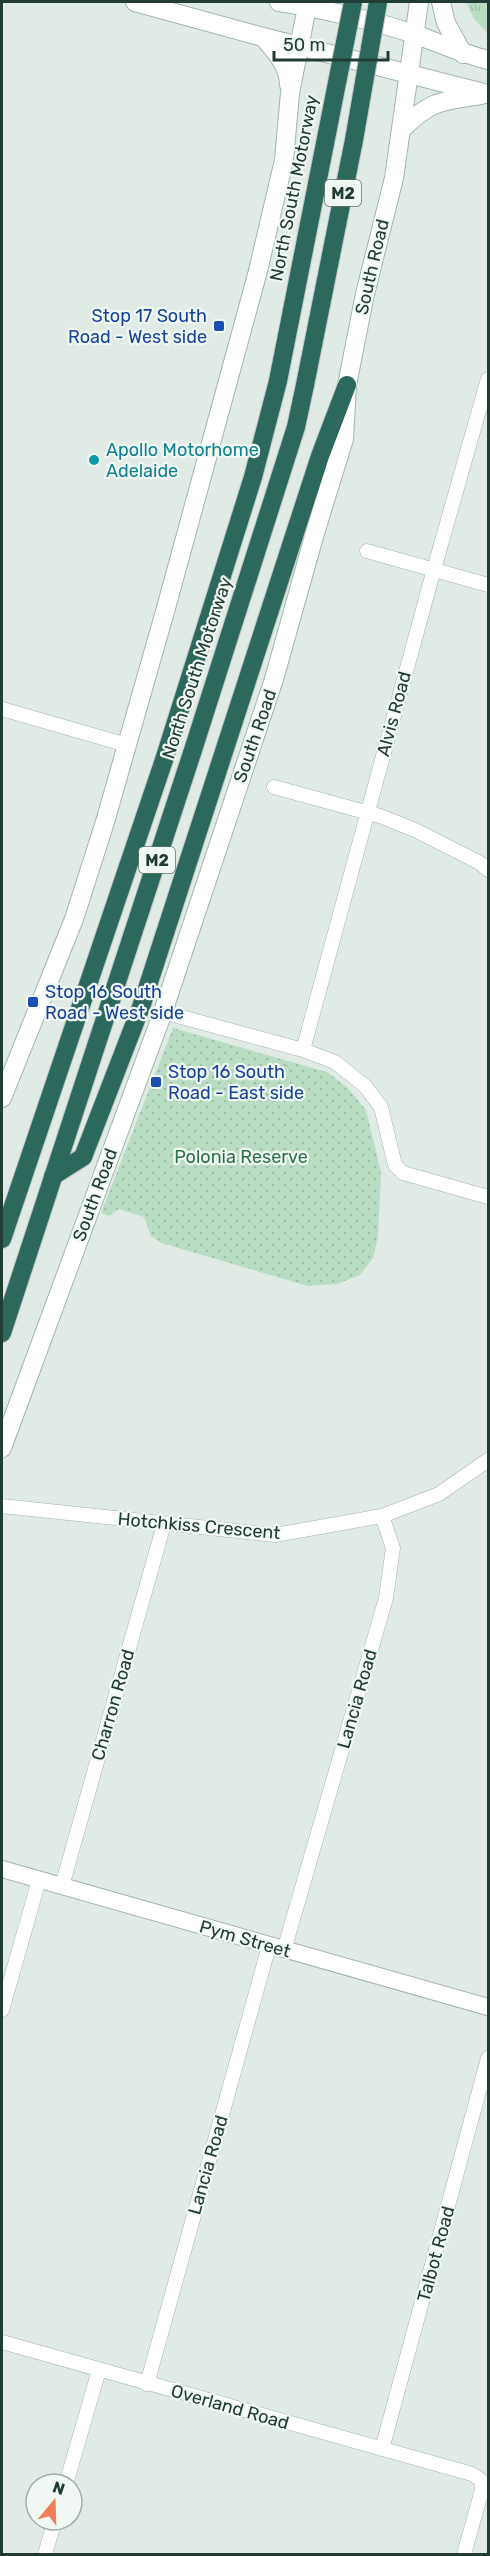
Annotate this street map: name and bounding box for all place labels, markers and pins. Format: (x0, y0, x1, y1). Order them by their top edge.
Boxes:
place label: Stop 17 South Road - West side (68, 305, 207, 348)
marker: Stop 17 South Road - West side (212, 319, 226, 333)
place label: Apollo Motorhome Adelaide (106, 439, 259, 482)
marker: Apollo Motorhome Adelaide (87, 453, 101, 467)
place label: Stop 16 South Road - West side (45, 981, 184, 1024)
marker: Stop 16 South Road - West side (26, 995, 40, 1009)
place label: Stop 16 South Road - East side (168, 1061, 304, 1104)
marker: Stop 16 South Road - East side (149, 1075, 163, 1089)

